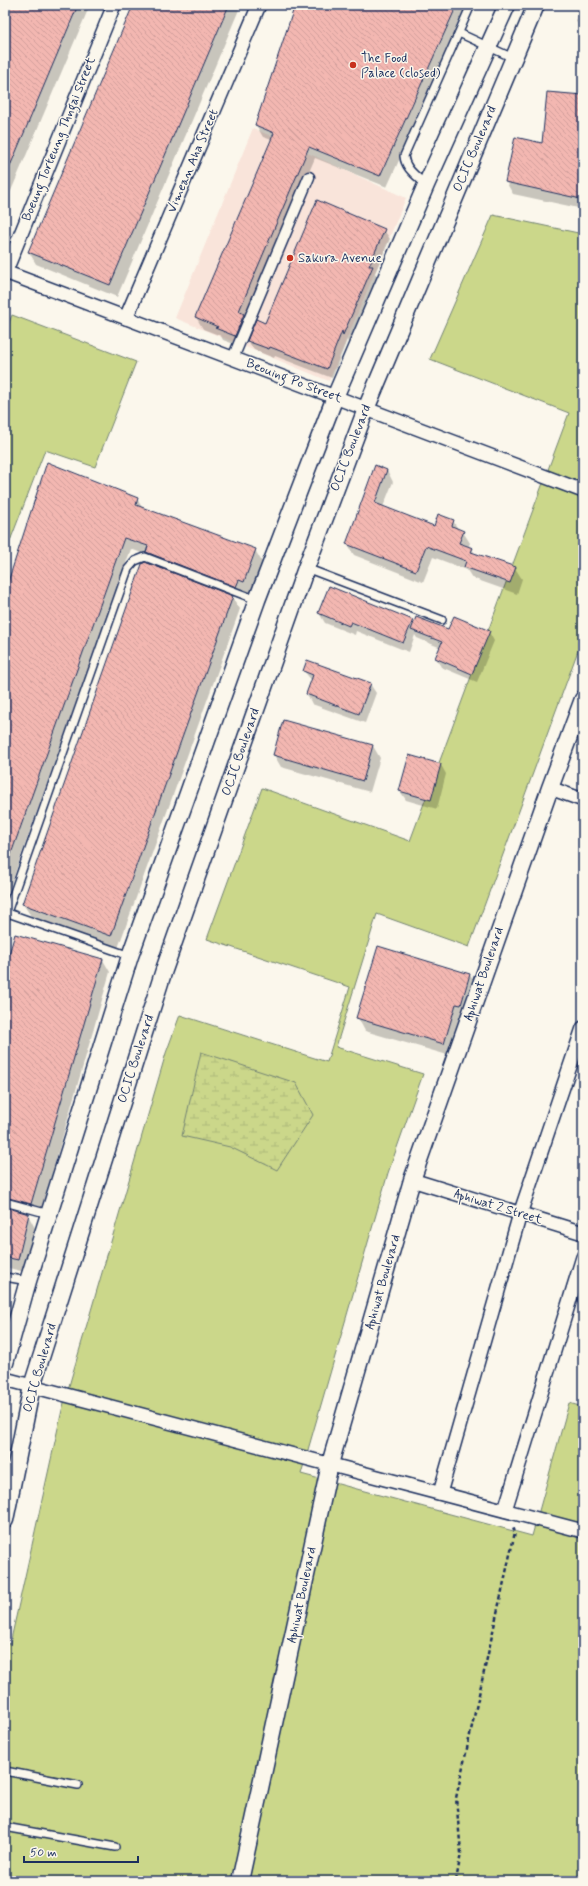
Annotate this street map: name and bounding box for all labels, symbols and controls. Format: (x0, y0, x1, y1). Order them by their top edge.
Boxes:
place label: The Food Palace (closed) (361, 50, 441, 82)
street label: Boeung Torteung Thngai Street (18, 54, 102, 224)
marker: The Food Palace (closed) (348, 60, 358, 70)
street label: OCIC Boulevard (449, 103, 501, 195)
street label: Vimean Aha Street (164, 107, 223, 215)
place label: Sakura Avenue (298, 250, 382, 267)
marker: Sakura Avenue (285, 253, 295, 263)
street label: Beouing Po Street (243, 355, 345, 409)
street label: OCIC Boulevard (327, 402, 375, 494)
street label: OCIC Boulevard (218, 706, 264, 798)
street label: Aphiwat Boulevard (460, 925, 509, 1023)
street label: OCIC Boulevard (114, 1013, 158, 1105)
street label: Aphiwat 2 Street (451, 1186, 545, 1230)
street label: Aphiwat Boulevard (361, 1233, 406, 1332)
street label: OCIC Boulevard (19, 1322, 61, 1414)
street label: Aphiwat Boulevard (284, 1545, 321, 1645)
scale bar (24, 1838, 138, 1864)
text: 50 m (30, 1845, 57, 1861)

